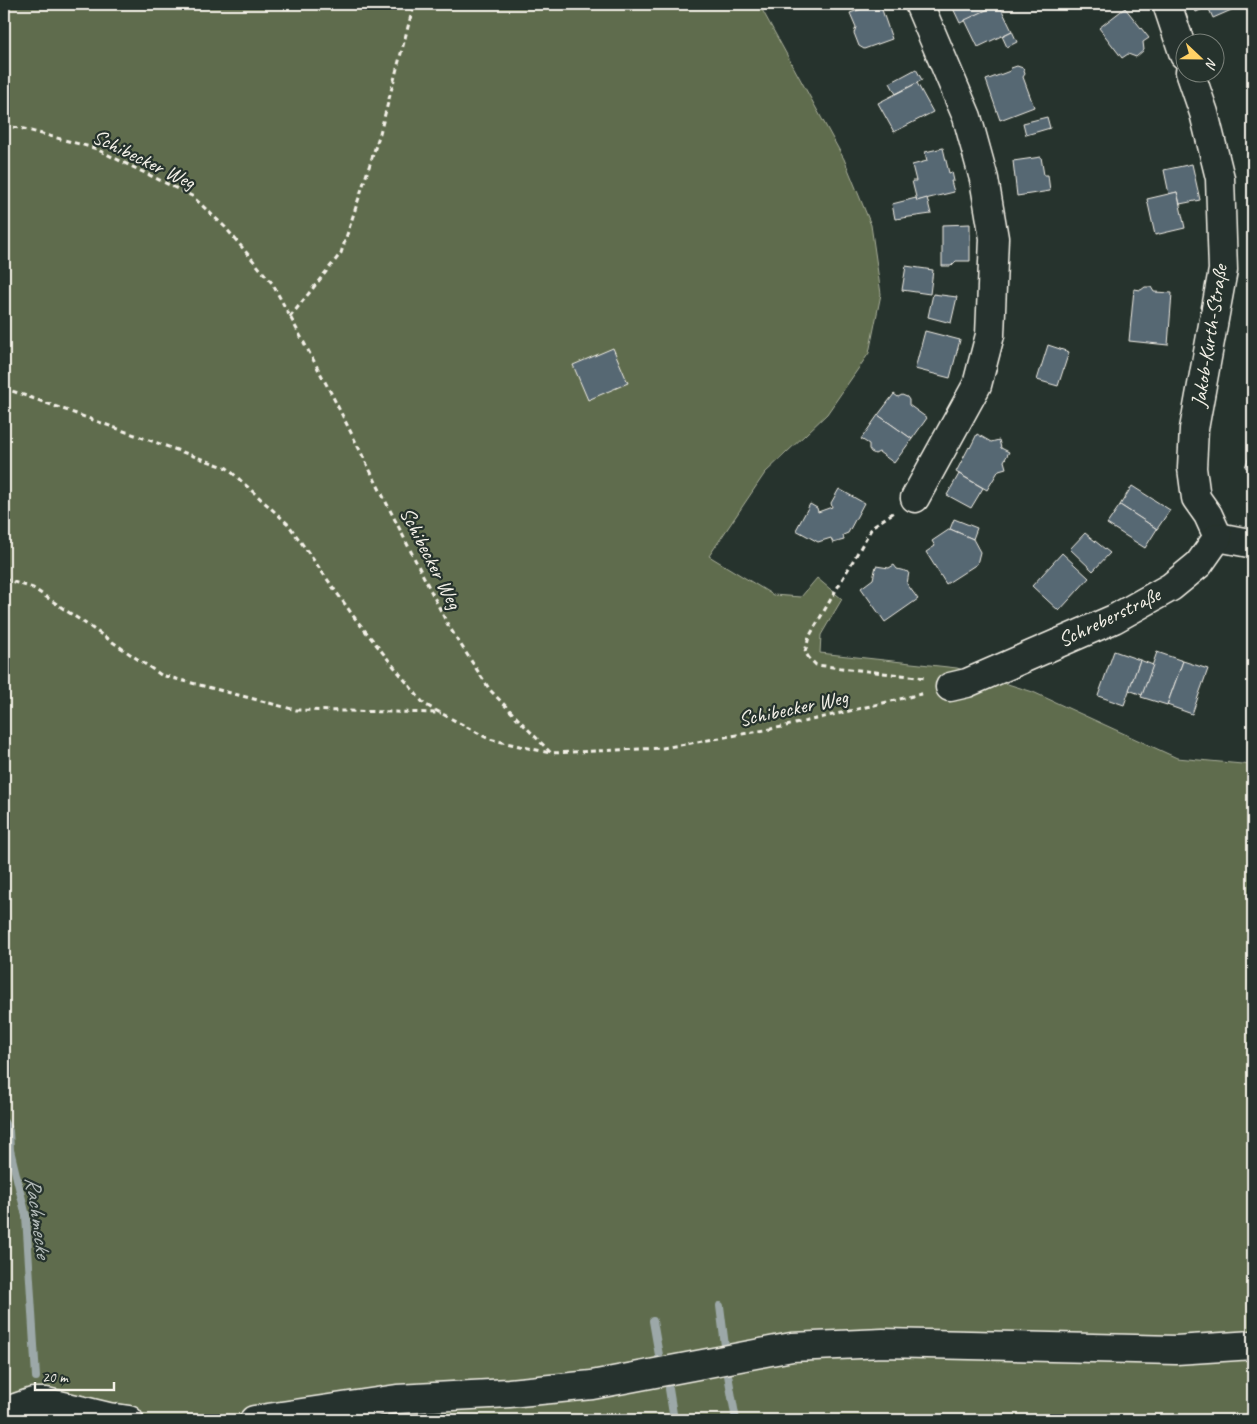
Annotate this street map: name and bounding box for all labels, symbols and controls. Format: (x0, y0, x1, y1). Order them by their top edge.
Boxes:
north arrow (1174, 32, 1224, 82)
text: N (1201, 55, 1221, 72)
street label: Schibecker Weg (88, 123, 201, 196)
street label: Jakob-Kurth-Straße (1185, 261, 1233, 410)
street label: Schibecker Weg (394, 503, 468, 615)
street label: Schreberstraße (1054, 580, 1166, 653)
street label: Schibecker Weg (736, 683, 851, 732)
water label: Rachmecke (18, 1175, 58, 1262)
scale bar (35, 1359, 114, 1391)
text: 20 m (42, 1368, 69, 1387)

